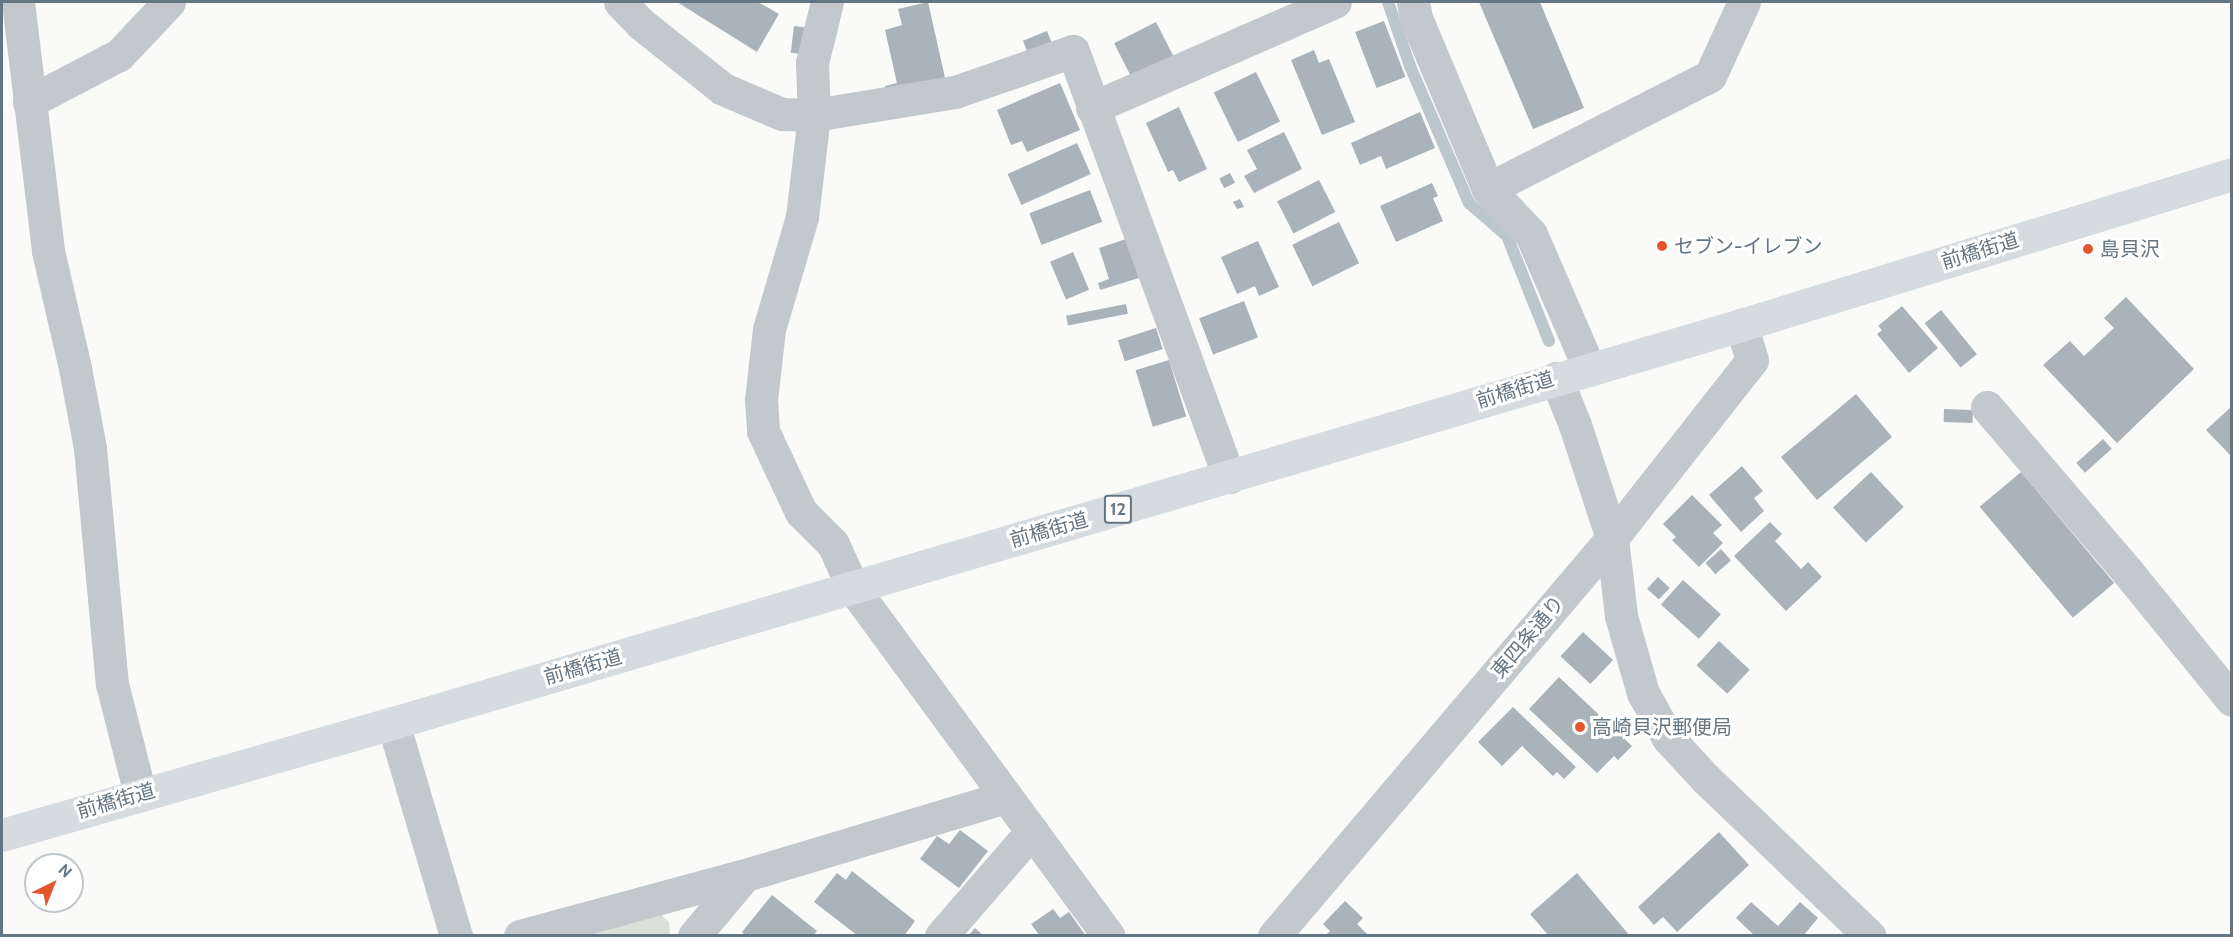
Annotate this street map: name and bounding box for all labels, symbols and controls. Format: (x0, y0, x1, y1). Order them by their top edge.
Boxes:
street label: 前橋街道 (1938, 228, 2022, 274)
place label: セブン-イレブン (1674, 234, 1822, 258)
place label: 島貝沢 (2100, 237, 2160, 261)
marker: セブン-イレブン (1655, 239, 1669, 253)
marker: 島貝沢 (2081, 242, 2095, 256)
street label: 前橋街道 (1473, 367, 1557, 413)
road number: 12 (1103, 494, 1133, 524)
street label: 前橋街道 (1007, 507, 1091, 553)
street label: 東四条通り (1487, 591, 1569, 683)
street label: 前橋街道 (541, 644, 625, 690)
place label: 高崎貝沢郵便局 (1592, 715, 1732, 739)
marker: 高崎貝沢郵便局 (1573, 720, 1587, 734)
street label: 前橋街道 (74, 778, 158, 824)
north arrow (24, 853, 84, 913)
text: N (55, 860, 76, 882)

